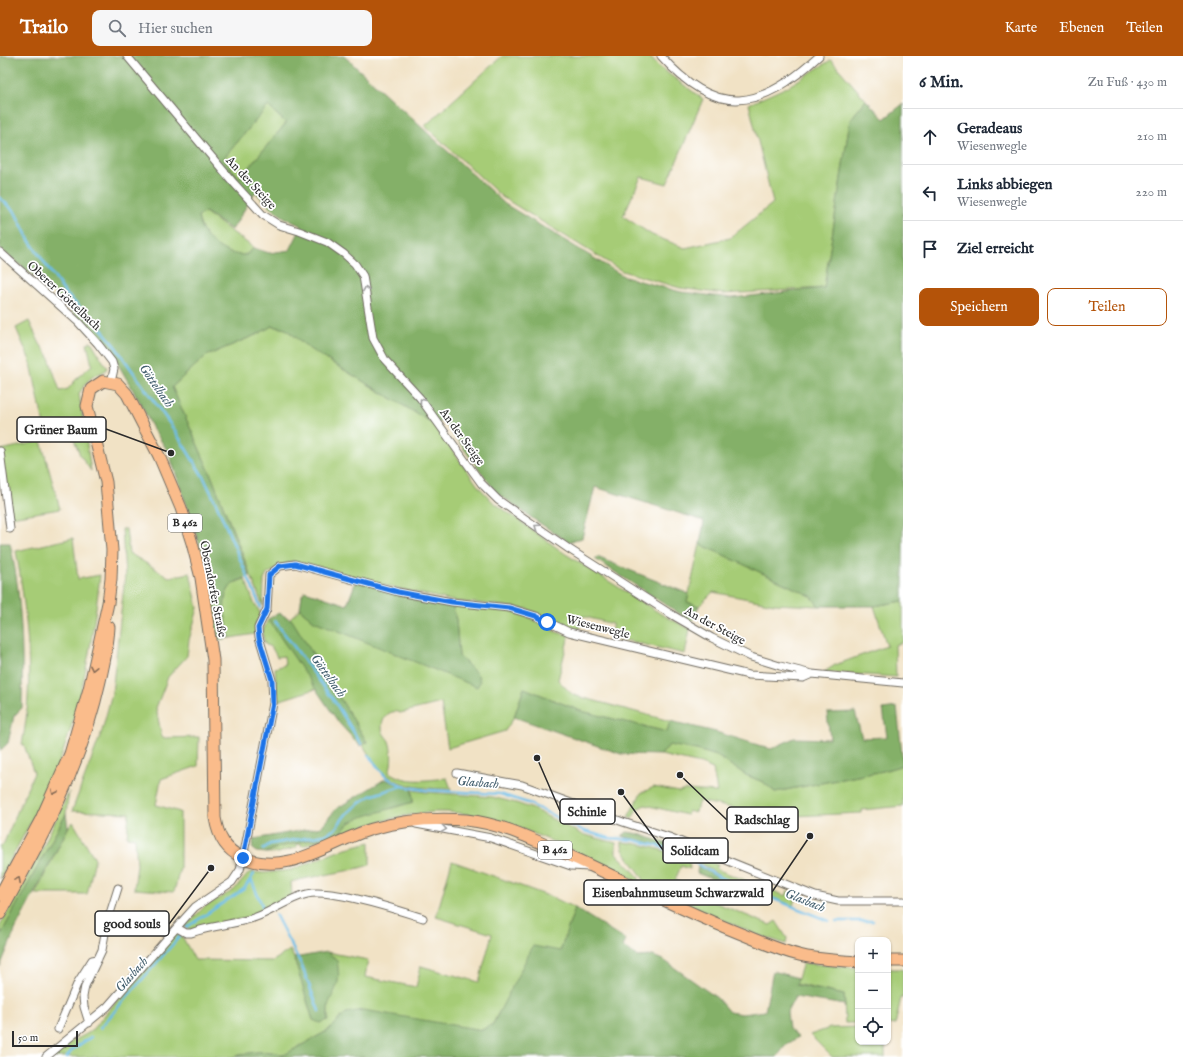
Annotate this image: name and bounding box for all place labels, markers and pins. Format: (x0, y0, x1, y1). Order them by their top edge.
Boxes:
callout: Grüner Baum (17, 417, 106, 442)
callout: Schinle (560, 799, 615, 824)
callout: Radschlag (727, 807, 798, 832)
callout: Solidcam (663, 838, 728, 863)
callout: Eisenbahnmuseum Schwarzwald (584, 880, 772, 905)
callout: good souls (95, 911, 169, 936)

